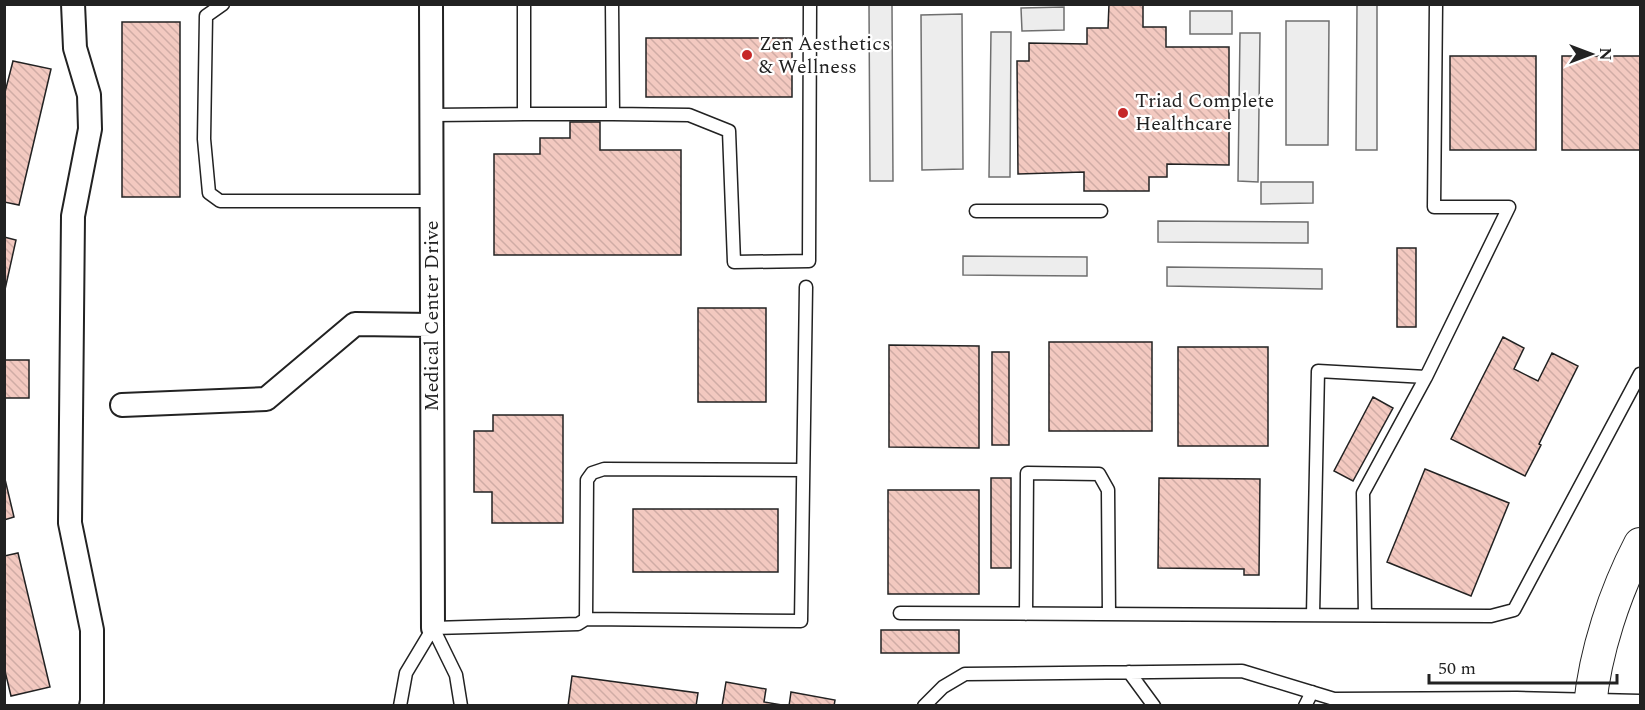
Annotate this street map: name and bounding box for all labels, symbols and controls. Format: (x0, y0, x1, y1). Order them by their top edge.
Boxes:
north arrow (1561, 24, 1621, 84)
place label: Zen Aesthetics & Wellness (759, 29, 891, 82)
text: N (1593, 47, 1617, 61)
marker: Zen Aesthetics & Wellness (740, 48, 754, 62)
place label: Triad Complete Healthcare (1135, 86, 1274, 139)
marker: Triad Complete Healthcare (1116, 106, 1130, 120)
street label: Medical Center Drive (417, 221, 447, 411)
scale bar (1429, 647, 1616, 685)
text: 50 m (1438, 655, 1476, 682)

